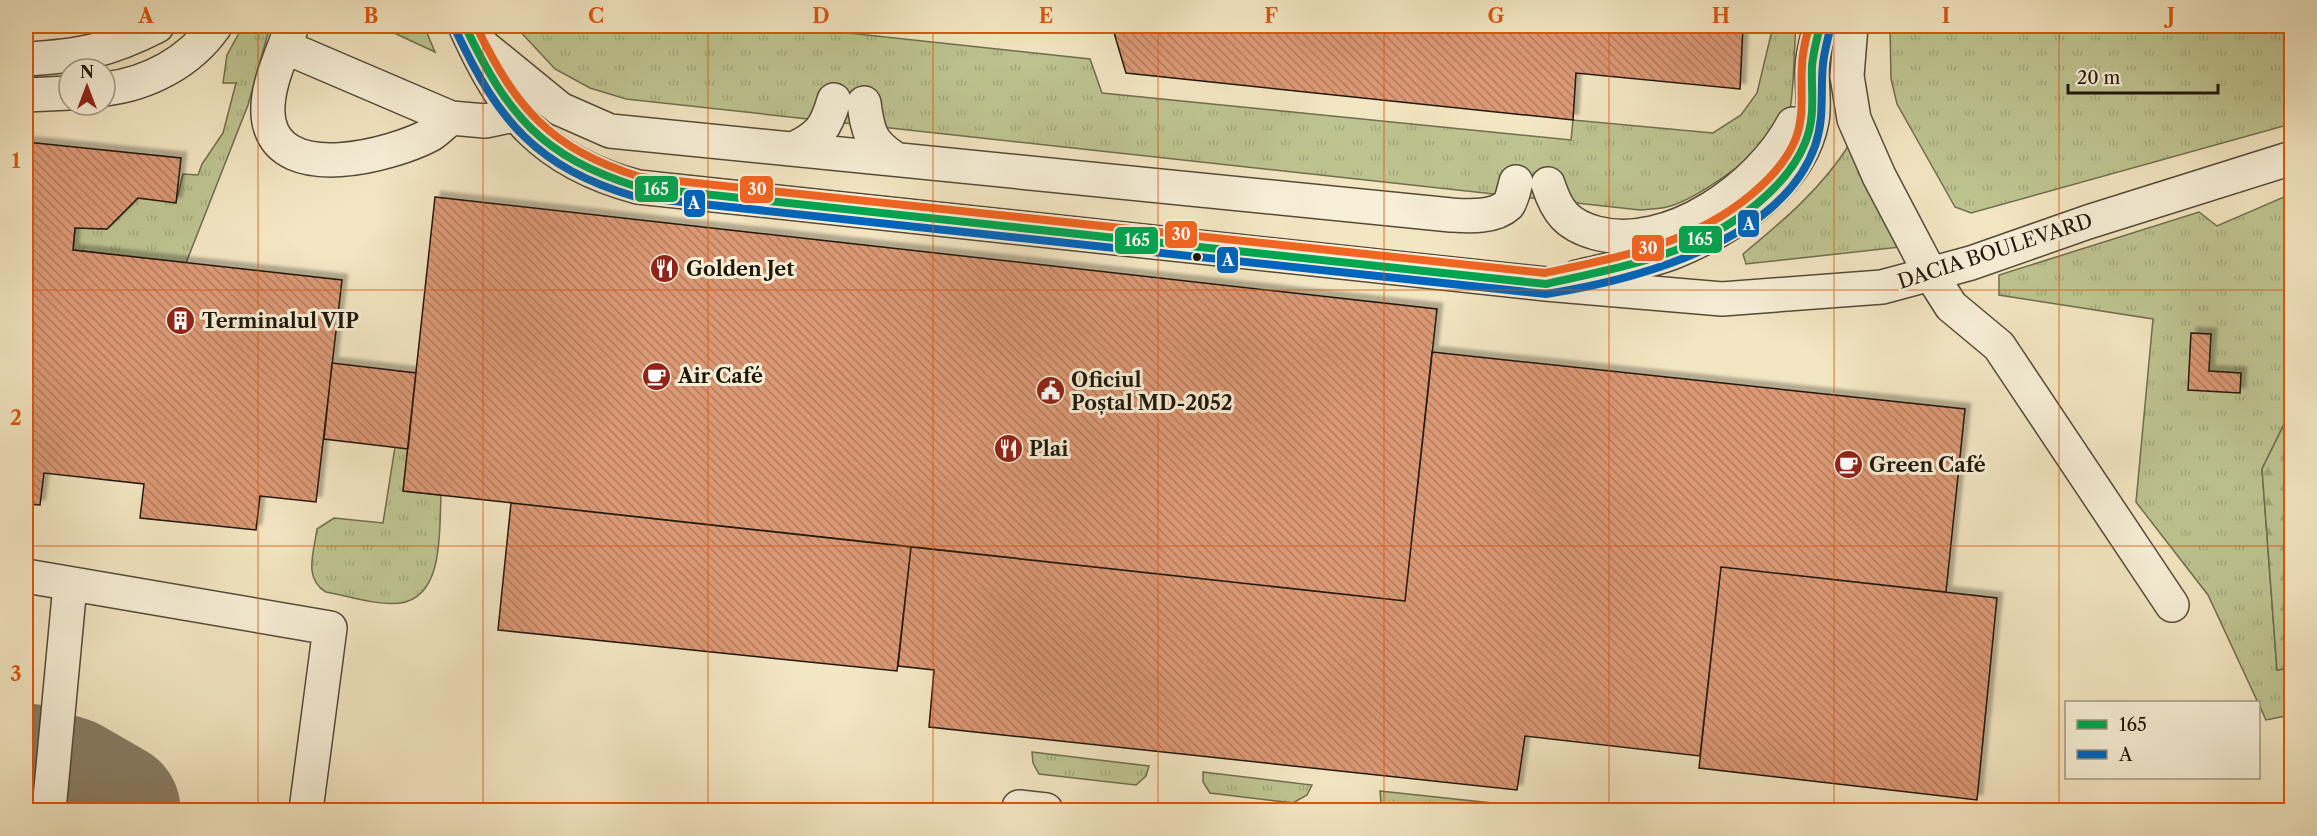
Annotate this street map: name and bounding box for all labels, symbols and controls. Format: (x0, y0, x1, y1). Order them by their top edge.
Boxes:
text: A (137, 4, 154, 28)
text: B (364, 4, 379, 28)
text: C (588, 4, 604, 28)
text: D (812, 4, 830, 28)
text: E (1039, 4, 1053, 28)
text: F (1264, 4, 1278, 28)
text: G (1488, 4, 1505, 28)
text: H (1712, 4, 1730, 28)
text: I (1942, 4, 1950, 28)
text: J (2163, 4, 2175, 28)
north arrow (57, 57, 117, 117)
scale bar (2068, 57, 2218, 95)
text: N (80, 62, 94, 82)
text: 20 m (2077, 67, 2121, 89)
text: 1 (12, 149, 21, 173)
line badge: 165 (634, 175, 679, 203)
line badge: 30 (739, 175, 774, 204)
text: 165 (643, 179, 669, 199)
text: 30 (747, 179, 767, 199)
line badge: A (683, 189, 706, 218)
text: A (687, 193, 701, 213)
street label: DACIA BOULEVARD (1895, 208, 2095, 294)
line badge: A (1737, 209, 1760, 238)
text: A (1742, 214, 1756, 234)
line badge: 30 (1164, 220, 1198, 249)
text: 30 (1171, 224, 1191, 244)
line badge: 165 (1678, 225, 1723, 254)
line badge: 165 (1114, 226, 1159, 255)
text: 165 (1687, 229, 1713, 249)
text: 165 (1124, 230, 1150, 250)
line badge: 30 (1631, 234, 1665, 262)
text: 30 (1638, 238, 1658, 258)
line badge: A (1216, 246, 1239, 274)
text: A (1221, 250, 1235, 270)
unlabelled marker (1191, 251, 1203, 263)
restaurant icon: Golden Jet (649, 253, 681, 285)
place label: Golden Jet (686, 257, 794, 281)
building icon: Terminalul VIP (165, 305, 197, 337)
place label: Terminalul VIP (202, 309, 359, 333)
cafe icon: Air Café (641, 360, 673, 392)
place label: Air Café (677, 364, 763, 388)
place label: Oficiul Poștal MD-2052 (1071, 368, 1233, 416)
public building icon: Oficiul Poștal MD-2052 (1034, 375, 1066, 407)
text: 2 (10, 406, 22, 430)
restaurant icon: Plai (992, 433, 1024, 465)
place label: Plai (1029, 437, 1069, 461)
cafe icon: Green Café (1832, 449, 1864, 481)
place label: Green Café (1869, 453, 1986, 477)
text: 3 (10, 662, 22, 686)
legend (2065, 701, 2260, 779)
text: 165 (2119, 714, 2147, 736)
text: A (2118, 744, 2133, 766)

